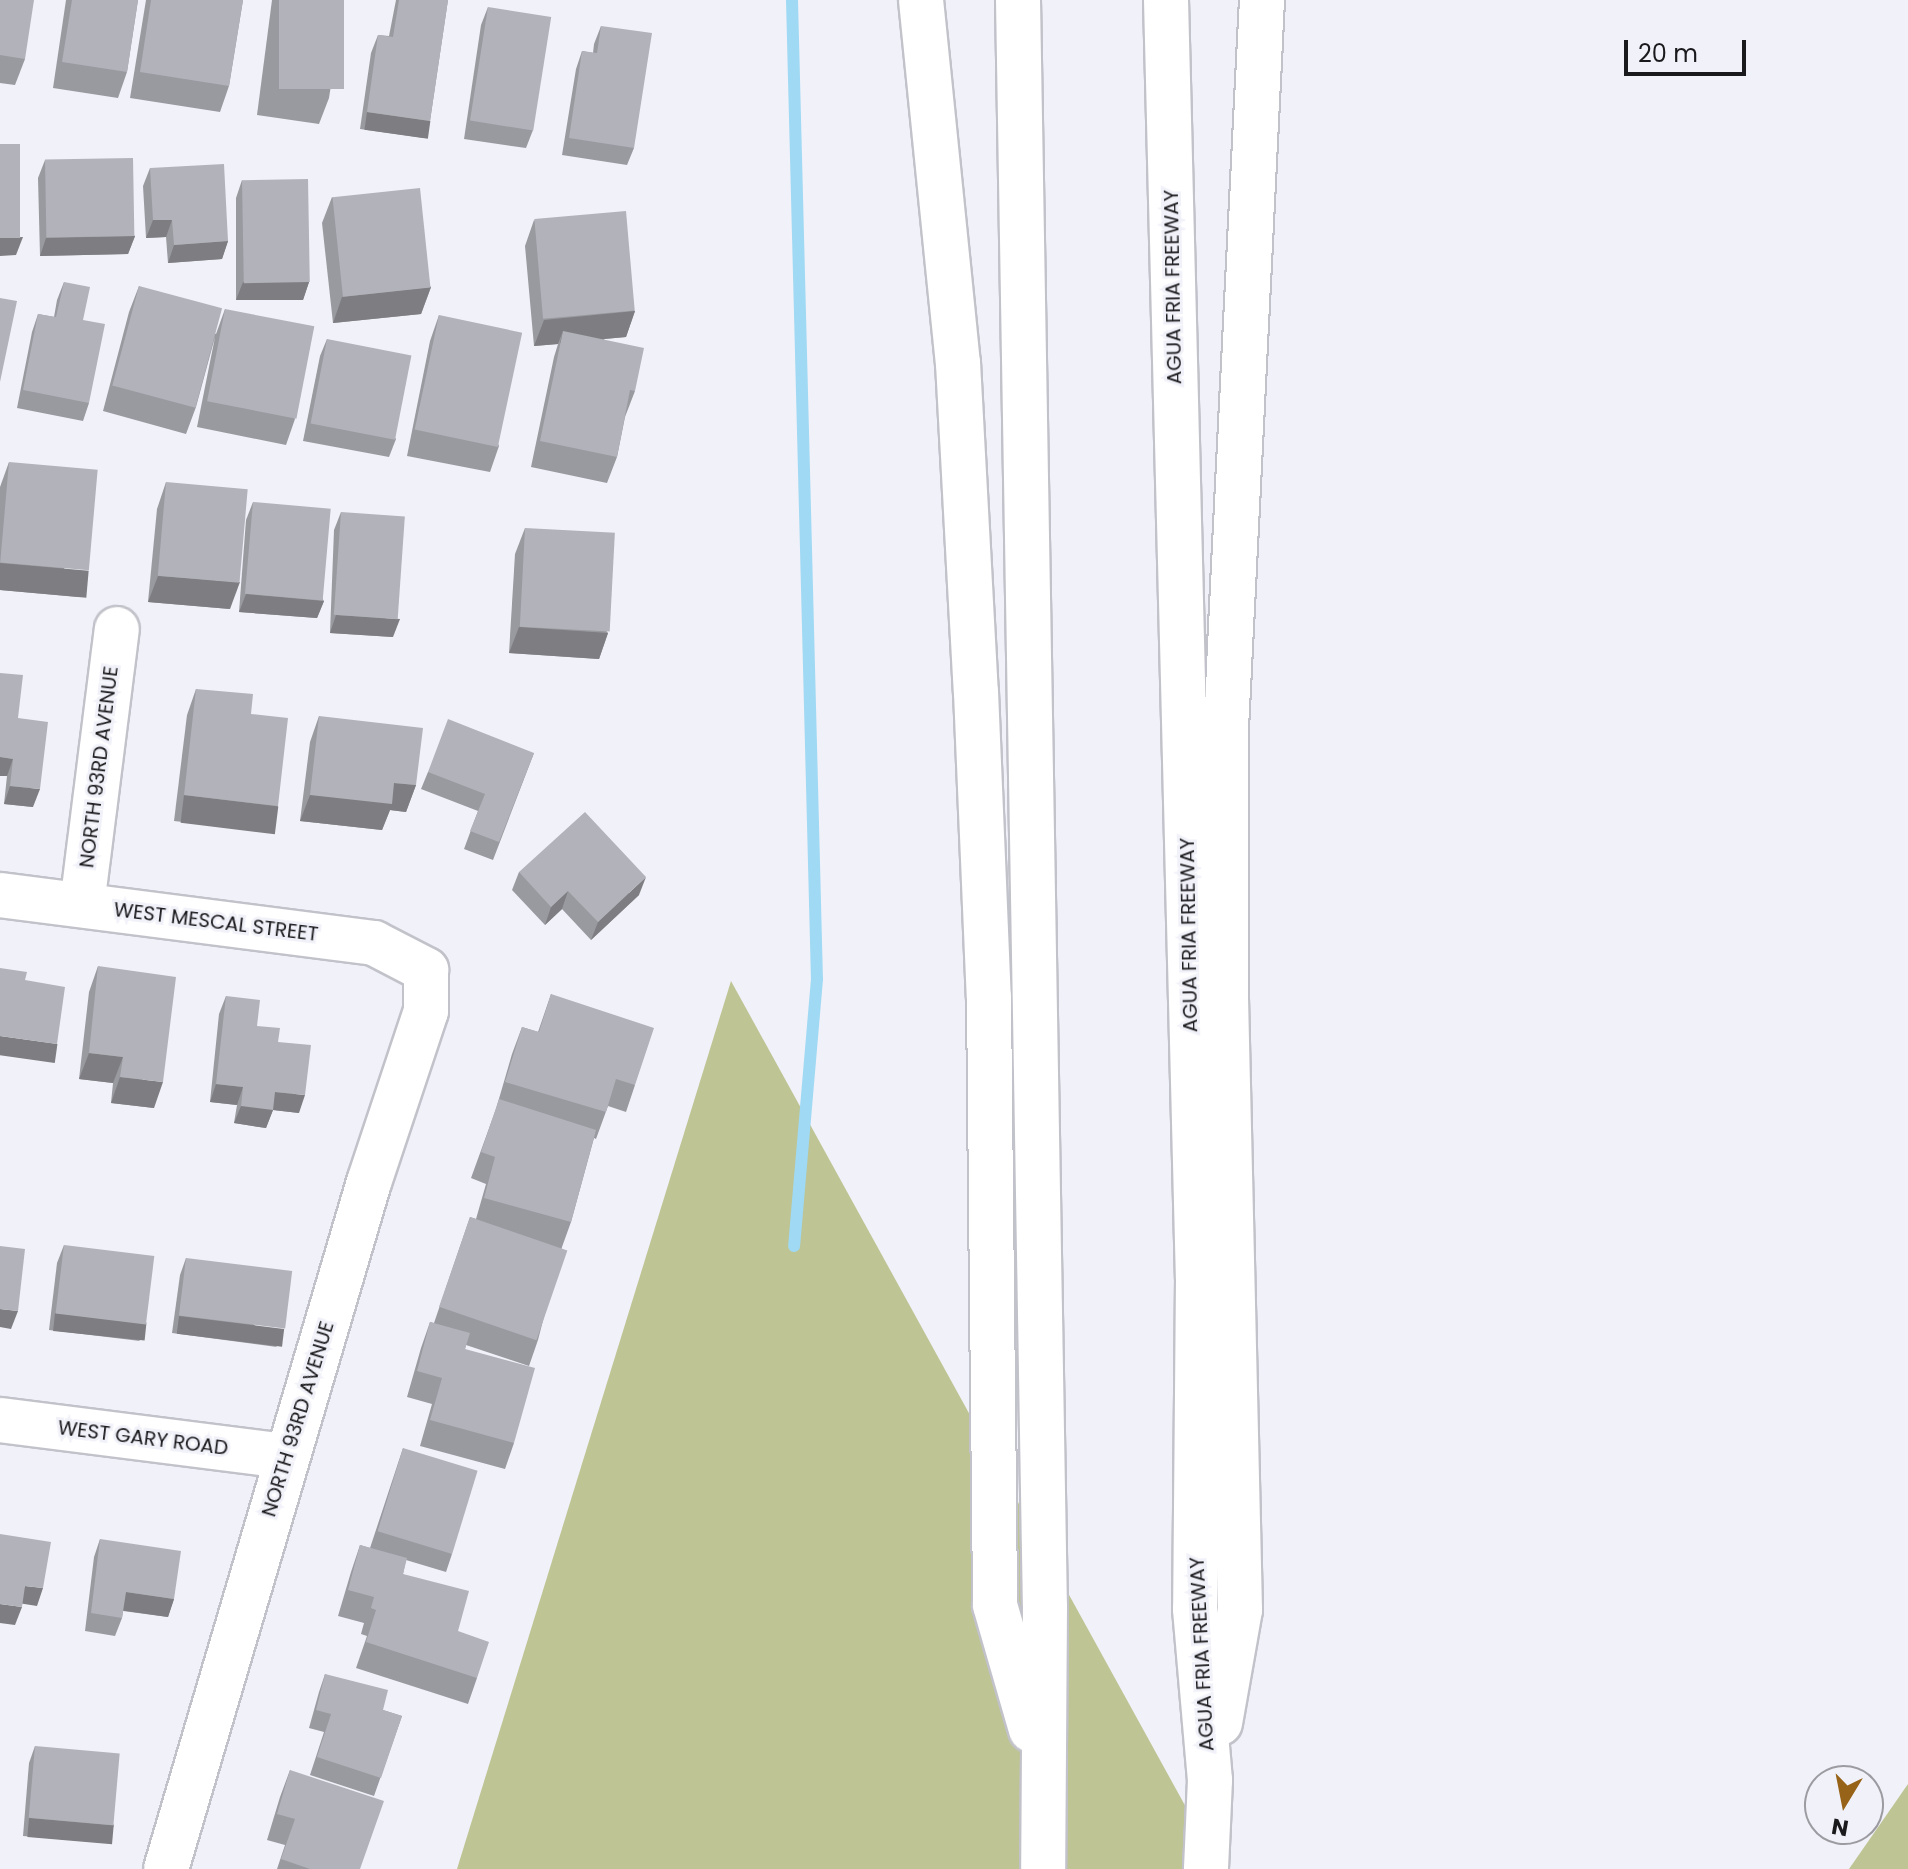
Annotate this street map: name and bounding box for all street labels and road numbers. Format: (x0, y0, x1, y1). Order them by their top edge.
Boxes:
street label: AGUA FRIA FREEWAY (1159, 189, 1187, 385)
street label: NORTH 93RD AVENUE (75, 665, 123, 869)
street label: AGUA FRIA FREEWAY (1175, 837, 1203, 1033)
street label: WEST MESCAL STREET (112, 898, 320, 946)
street label: NORTH 93RD AVENUE (257, 1318, 339, 1520)
street label: WEST GARY ROAD (56, 1416, 230, 1460)
street label: AGUA FRIA FREEWAY (1185, 1556, 1219, 1752)

